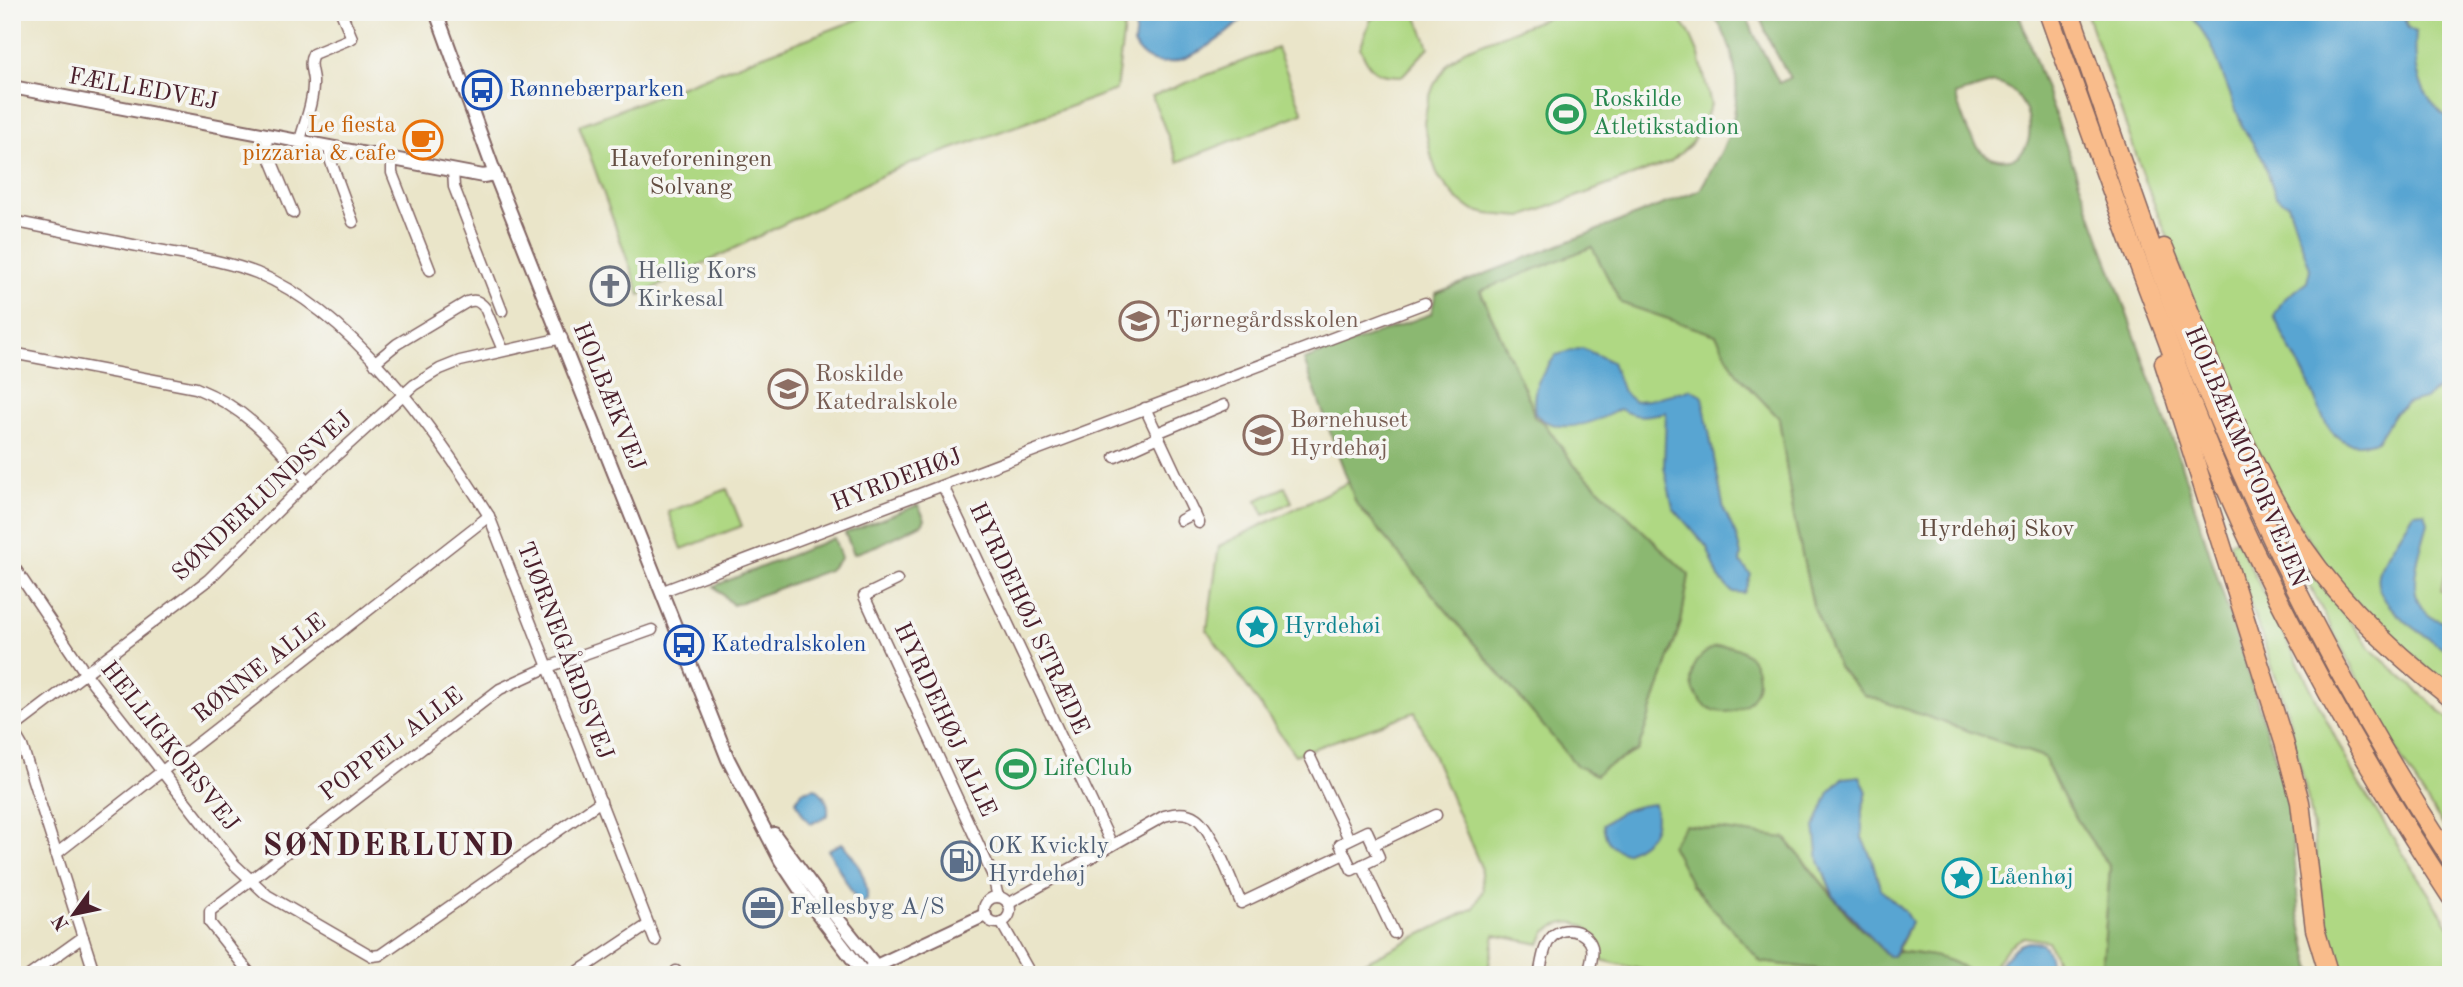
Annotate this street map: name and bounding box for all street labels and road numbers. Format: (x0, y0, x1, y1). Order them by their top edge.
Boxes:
street label: FÆLLEDVEJ (66, 65, 220, 115)
street label: HOLBÆKVEJ (567, 319, 649, 475)
street label: HOLBÆKMOTORVEJEN (2179, 323, 2311, 591)
street label: SØNDERLUNDSVEJ (168, 408, 358, 586)
street label: HYRDEHØJ (829, 445, 966, 517)
street label: HYRDEHØJ STRÆDE (964, 499, 1092, 739)
street label: TJØRNEGÅRDSVEJ (511, 537, 621, 763)
street label: RØNNE ALLE (189, 610, 331, 728)
street label: HYRDEHØJ ALLE (888, 619, 1000, 821)
street label: HELLIGKORSVEJ (95, 657, 243, 837)
street label: POPPEL ALLE (316, 684, 468, 806)

